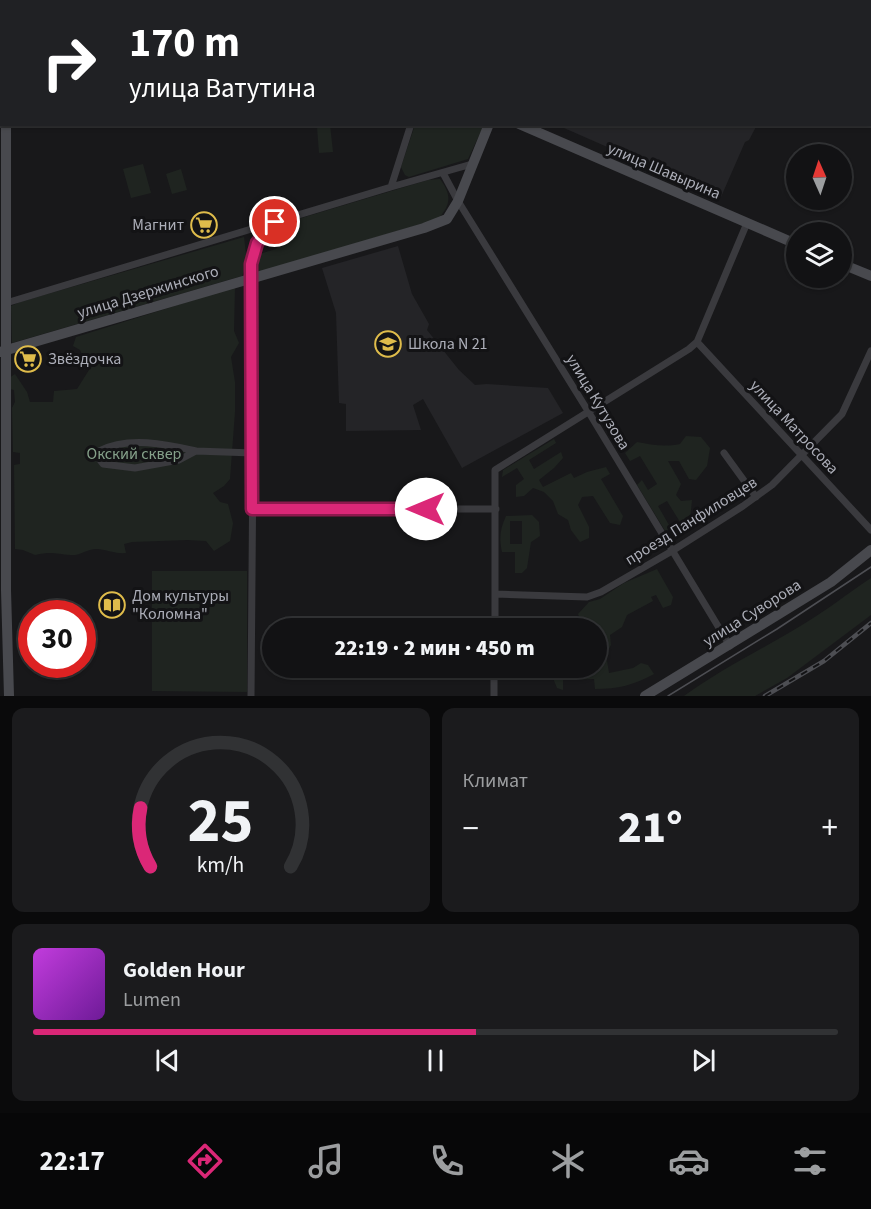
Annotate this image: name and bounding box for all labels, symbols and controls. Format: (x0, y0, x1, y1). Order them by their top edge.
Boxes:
text: 170 m (129, 13, 240, 73)
icon: right (30, 24, 108, 102)
text: улица Ватутина (129, 69, 316, 108)
street label: улица Шавырина (604, 137, 724, 205)
north arrow (786, 144, 852, 210)
map controls (786, 144, 852, 288)
pin (249, 196, 300, 247)
icon: arrive (258, 205, 291, 238)
supermarket icon: Магнит (189, 210, 219, 240)
place label: Магнит (132, 214, 184, 236)
button: layers (786, 222, 852, 288)
street label: улица Дзержинского (75, 260, 221, 324)
school or university icon: Школа N 21 (373, 329, 403, 359)
place label: Школа N 21 (408, 333, 488, 355)
supermarket icon: Звёздочка (13, 344, 43, 374)
place label: Звёздочка (48, 348, 121, 370)
street label: улица Кутузова (561, 350, 635, 454)
street label: улица Матросова (745, 375, 843, 479)
park label: Окский сквер (87, 443, 182, 465)
street label: проезд Панфиловцев (621, 471, 761, 571)
position arrow (394, 477, 458, 541)
street label: улица Суворова (699, 574, 805, 652)
place label: Дом культуры "Коломна" (132, 585, 229, 625)
library icon: Дом культуры "Коломна" (97, 590, 127, 620)
speed limit sign: 30 (18, 600, 96, 678)
text: 22:19 · 2 мин · 450 m (334, 632, 535, 664)
text: Климат (463, 767, 528, 795)
text: 25 (188, 777, 254, 866)
text: 21° (618, 796, 683, 860)
text: − (463, 805, 479, 852)
text: + (822, 805, 838, 852)
text: km/h (197, 850, 245, 881)
text: Golden Hour (123, 954, 245, 986)
text: Lumen (123, 986, 181, 1014)
icon: previous (151, 1044, 184, 1077)
icon: pause (419, 1044, 452, 1077)
icon: next (687, 1044, 720, 1077)
icon: directions (184, 1140, 226, 1182)
icon: music (305, 1140, 347, 1182)
icon: phone (426, 1140, 468, 1182)
icon: climate (547, 1140, 589, 1182)
icon: car (668, 1140, 710, 1182)
icon: filters (789, 1140, 831, 1182)
text: 22:17 (40, 1142, 105, 1181)

